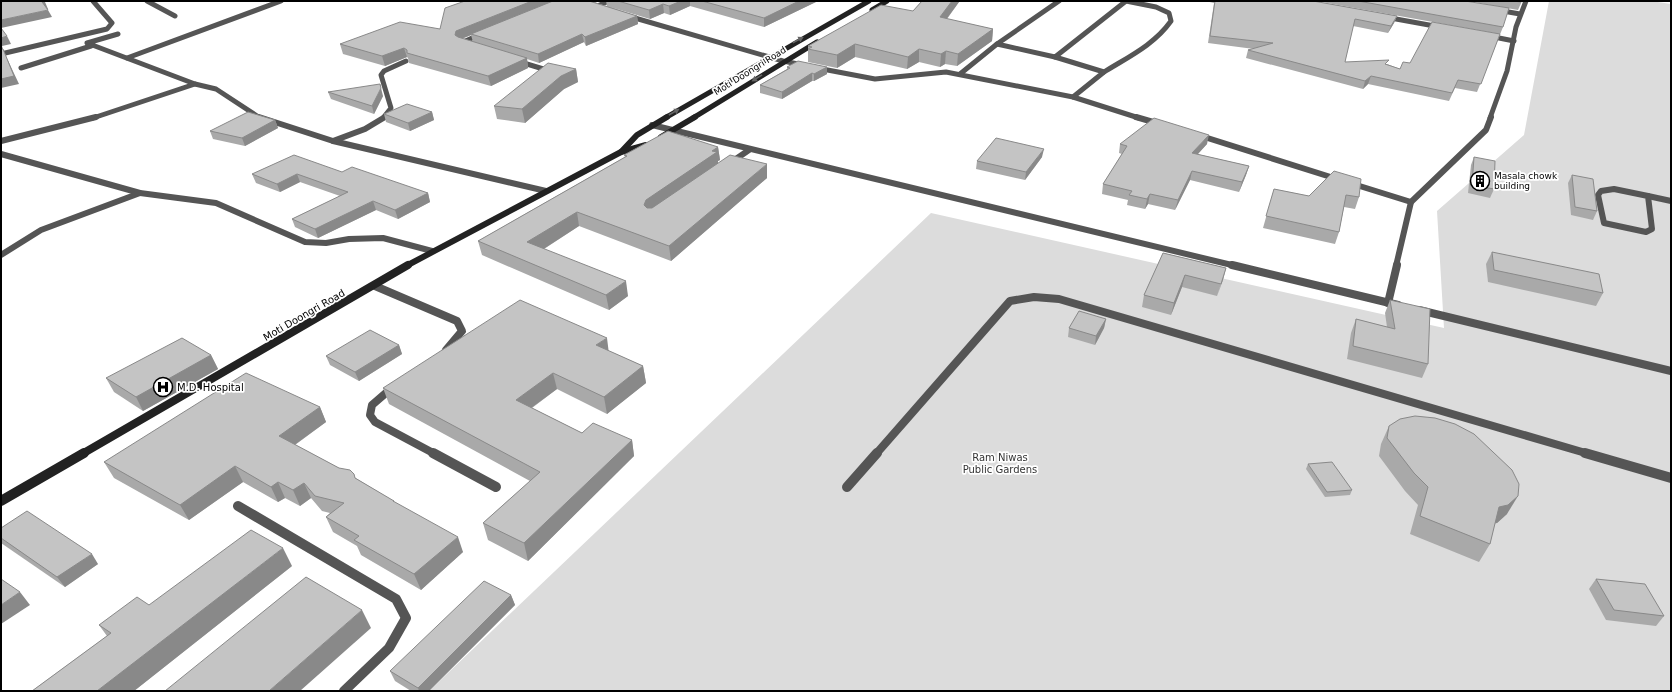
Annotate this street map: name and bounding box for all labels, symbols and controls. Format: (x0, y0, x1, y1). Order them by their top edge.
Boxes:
one-way arrow (793, 37, 804, 44)
street label: Moti Doongri Road (712, 45, 788, 97)
one-way arrow (751, 74, 763, 81)
one-way arrow (668, 109, 680, 116)
building icon: Masala chowk building (1469, 170, 1491, 192)
place label: Masala chowk building (1494, 171, 1558, 191)
street label: Moti Doongri Road (261, 287, 347, 343)
hospital icon: M.D. Hospital (152, 376, 174, 398)
place label: M.D. Hospital (177, 382, 244, 393)
park label: Ram Niwas Public Gardens (963, 452, 1037, 475)

